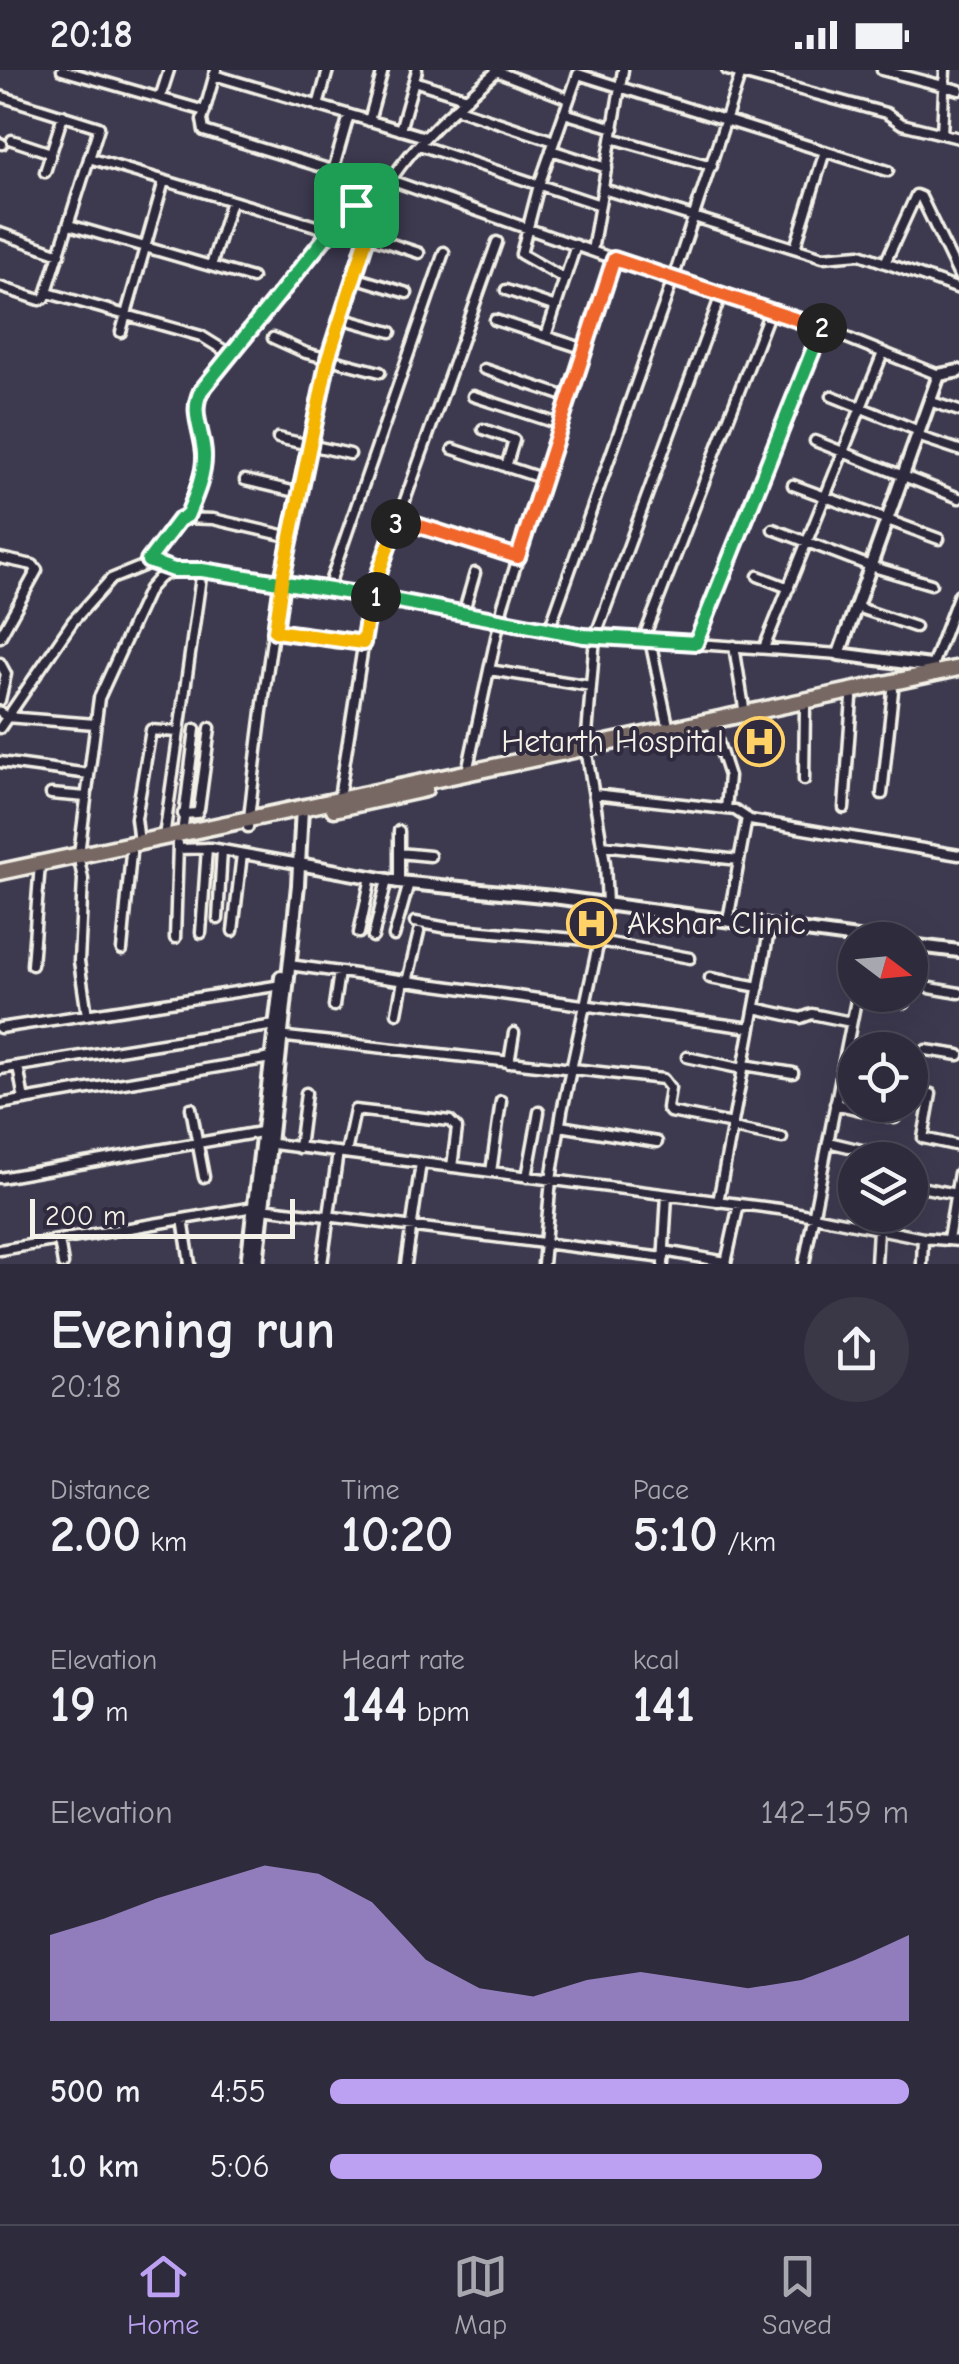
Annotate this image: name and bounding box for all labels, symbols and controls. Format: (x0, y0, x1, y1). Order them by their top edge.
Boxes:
text: 20:18 (50, 13, 133, 57)
pin (314, 163, 399, 248)
icon: arrive (329, 178, 384, 233)
pin: 2 (797, 303, 847, 353)
text: 2 (815, 312, 829, 344)
pin: 3 (371, 499, 421, 549)
text: 3 (389, 508, 403, 540)
pin: 1 (351, 572, 401, 622)
text: 1 (370, 581, 382, 613)
hospital icon: Hetarth Hospital (733, 715, 785, 767)
place label: Hetarth Hospital (501, 723, 724, 760)
hospital icon: Akshar Clinic (566, 897, 618, 949)
place label: Akshar Clinic (627, 905, 806, 942)
north arrow (838, 922, 928, 1012)
map controls (838, 922, 928, 1232)
button: locate (838, 1032, 928, 1122)
button: layers (838, 1142, 928, 1232)
scale bar (30, 1194, 295, 1238)
text: 200 m (45, 1200, 126, 1232)
button: share (804, 1297, 909, 1402)
text: Evening run (50, 1298, 335, 1362)
text: 20:18 (50, 1368, 121, 1405)
text: Distance (50, 1474, 150, 1506)
text: Time (341, 1474, 399, 1506)
text: Pace (633, 1474, 689, 1506)
text: 2.00 (50, 1506, 141, 1564)
text: 10:20 (341, 1506, 453, 1564)
text: 5:10 (633, 1506, 718, 1564)
text: km (141, 1526, 187, 1558)
text: /km (718, 1526, 776, 1558)
text: Elevation (50, 1644, 157, 1676)
text: Heart rate (341, 1644, 465, 1676)
text: kcal (633, 1644, 680, 1676)
text: 19 (50, 1676, 96, 1734)
text: 144 (341, 1676, 407, 1734)
text: 141 (633, 1676, 695, 1734)
text: m (96, 1696, 128, 1728)
text: bpm (407, 1696, 470, 1728)
text: Elevation (50, 1794, 173, 1831)
text: 142–159 m (761, 1794, 909, 1831)
text: 500 m (50, 2073, 140, 2110)
text: 4:55 (210, 2073, 266, 2110)
text: 1.0 km (50, 2148, 139, 2185)
text: 5:06 (210, 2148, 270, 2185)
tab: Home (127, 2249, 199, 2341)
tab: Map (453, 2249, 508, 2341)
tab: Saved (762, 2249, 832, 2341)

